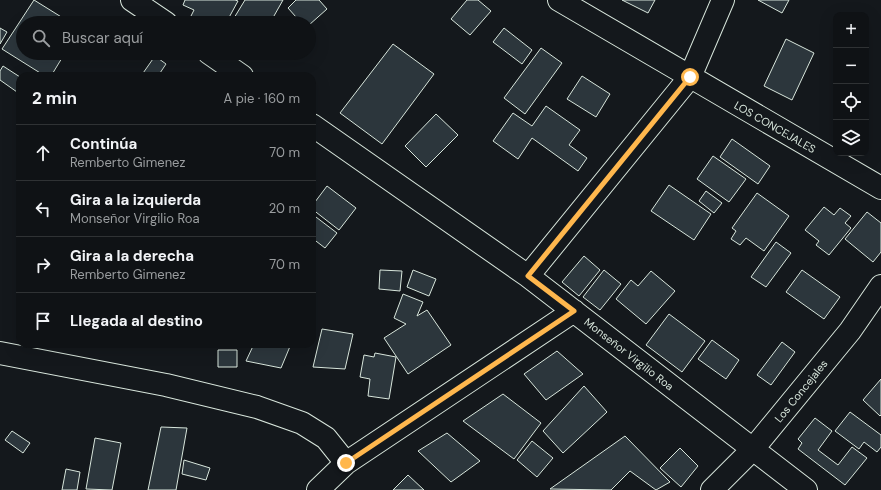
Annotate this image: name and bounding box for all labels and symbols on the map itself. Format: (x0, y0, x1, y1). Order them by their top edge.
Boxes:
route start (681, 68, 699, 86)
street label: LOS CONCEJALES (732, 98, 818, 156)
street label: Monseñor Virgilio Roa (581, 315, 677, 393)
street label: Los Concejales (771, 357, 831, 425)
route end (337, 454, 355, 472)

